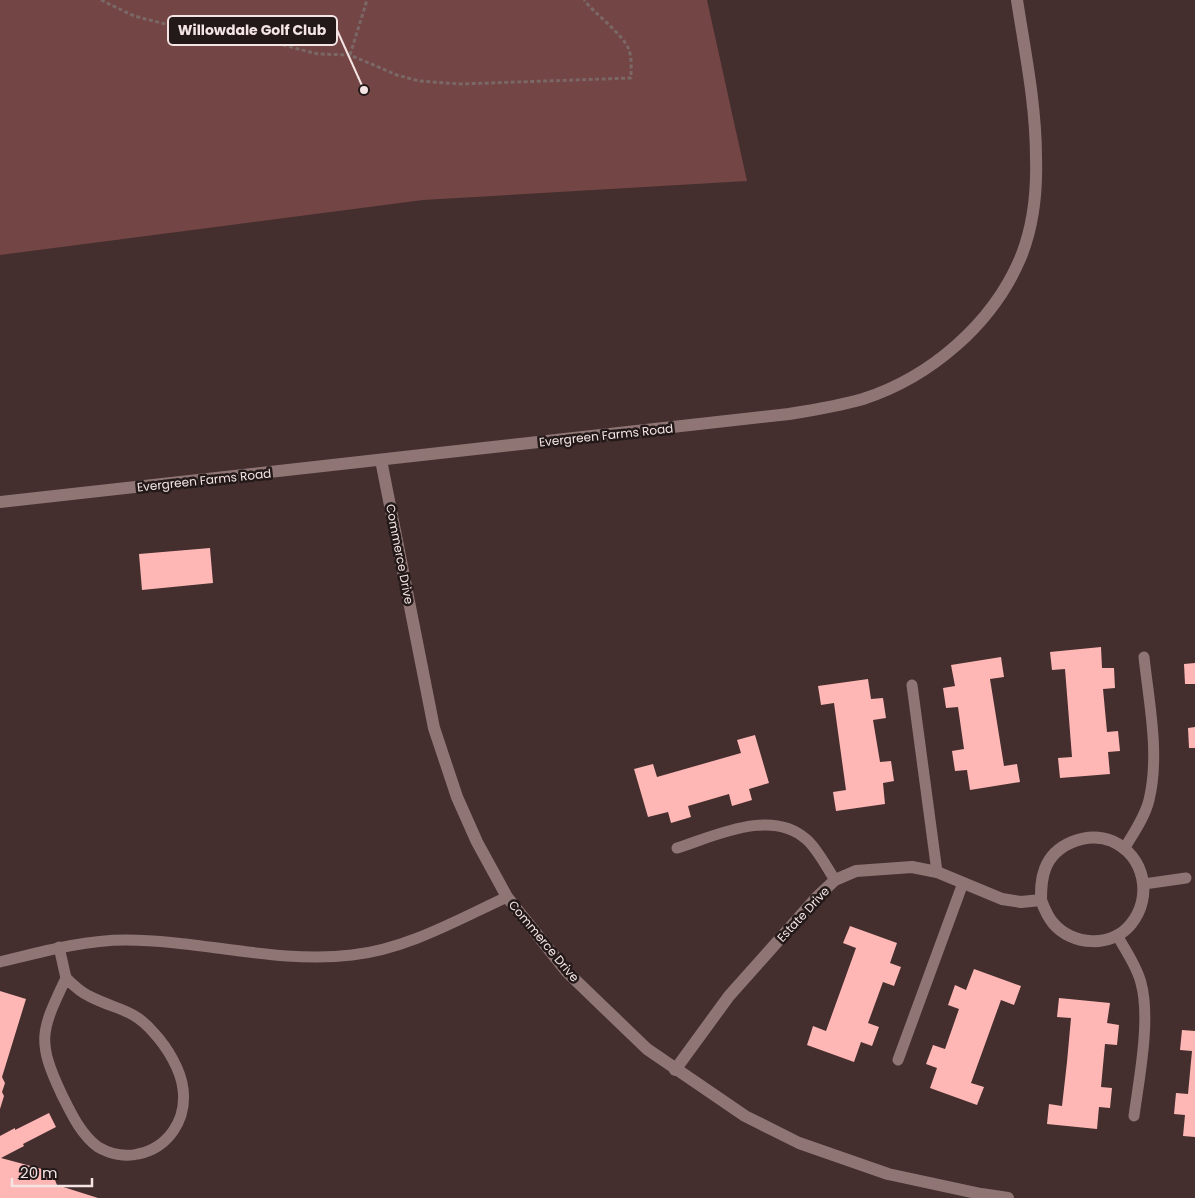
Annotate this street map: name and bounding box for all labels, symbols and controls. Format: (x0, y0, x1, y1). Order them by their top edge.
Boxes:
callout: Willowdale Golf Club (168, 16, 337, 45)
text: Willowdale Golf Club (178, 20, 327, 40)
street label: Evergreen Farms Road (538, 419, 674, 451)
street label: Evergreen Farms Road (136, 464, 272, 496)
street label: Commerce Drive (382, 503, 418, 605)
street label: Estate Drive (773, 883, 833, 945)
street label: Commerce Drive (505, 897, 583, 985)
scale bar (12, 1156, 92, 1188)
text: 20 m (20, 1162, 58, 1183)

